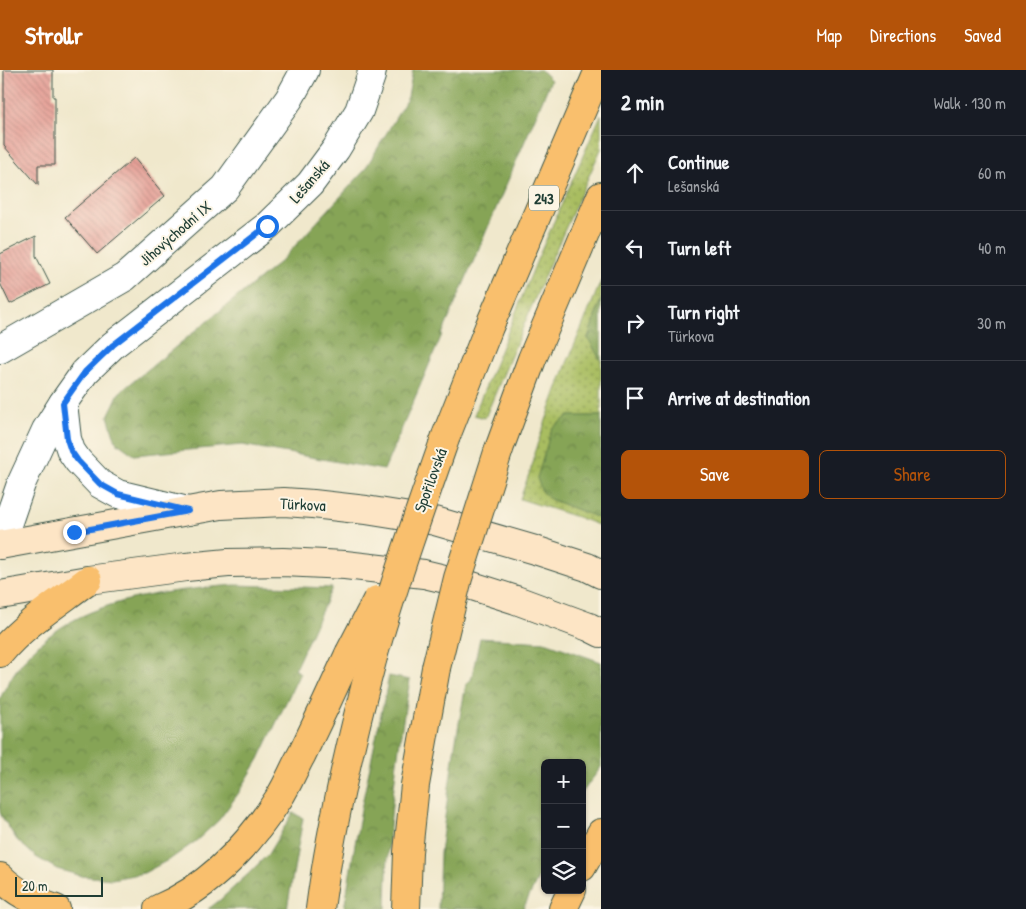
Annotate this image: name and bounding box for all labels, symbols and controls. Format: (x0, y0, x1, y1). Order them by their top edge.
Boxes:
text: Strollr (25, 19, 83, 51)
text: Map (817, 23, 842, 48)
text: Directions (870, 23, 936, 48)
text: Saved (964, 23, 1001, 48)
text: 2 min (621, 88, 664, 117)
text: Walk · 130 m (934, 92, 1006, 114)
text: Continue (668, 149, 729, 175)
street label: Lešanská (284, 155, 334, 207)
icon: ahead (621, 159, 649, 187)
text: 60 m (978, 162, 1006, 184)
text: Lešanská (668, 175, 719, 197)
road number: 243 (529, 186, 559, 210)
street label: Jihovýchodní IX (134, 195, 216, 271)
route start (256, 215, 279, 238)
icon: left (621, 234, 649, 262)
text: Turn left (668, 235, 731, 261)
text: 40 m (978, 237, 1006, 259)
text: Turn right (668, 299, 739, 325)
icon: right (621, 309, 649, 337)
text: 30 m (977, 312, 1006, 334)
text: Türkova (668, 325, 714, 347)
icon: arrive (621, 384, 649, 412)
text: Arrive at destination (668, 385, 810, 411)
street label: Spořilovská (408, 445, 452, 515)
button: Save (621, 450, 809, 499)
button: Share (819, 450, 1006, 499)
street label: Türkova (280, 492, 326, 516)
route end (63, 521, 86, 544)
map controls (541, 759, 586, 894)
button: + (541, 759, 586, 804)
button: − (541, 804, 586, 849)
button: layers (541, 849, 586, 894)
scale bar (15, 874, 102, 897)
text: 20 m (22, 876, 48, 895)

